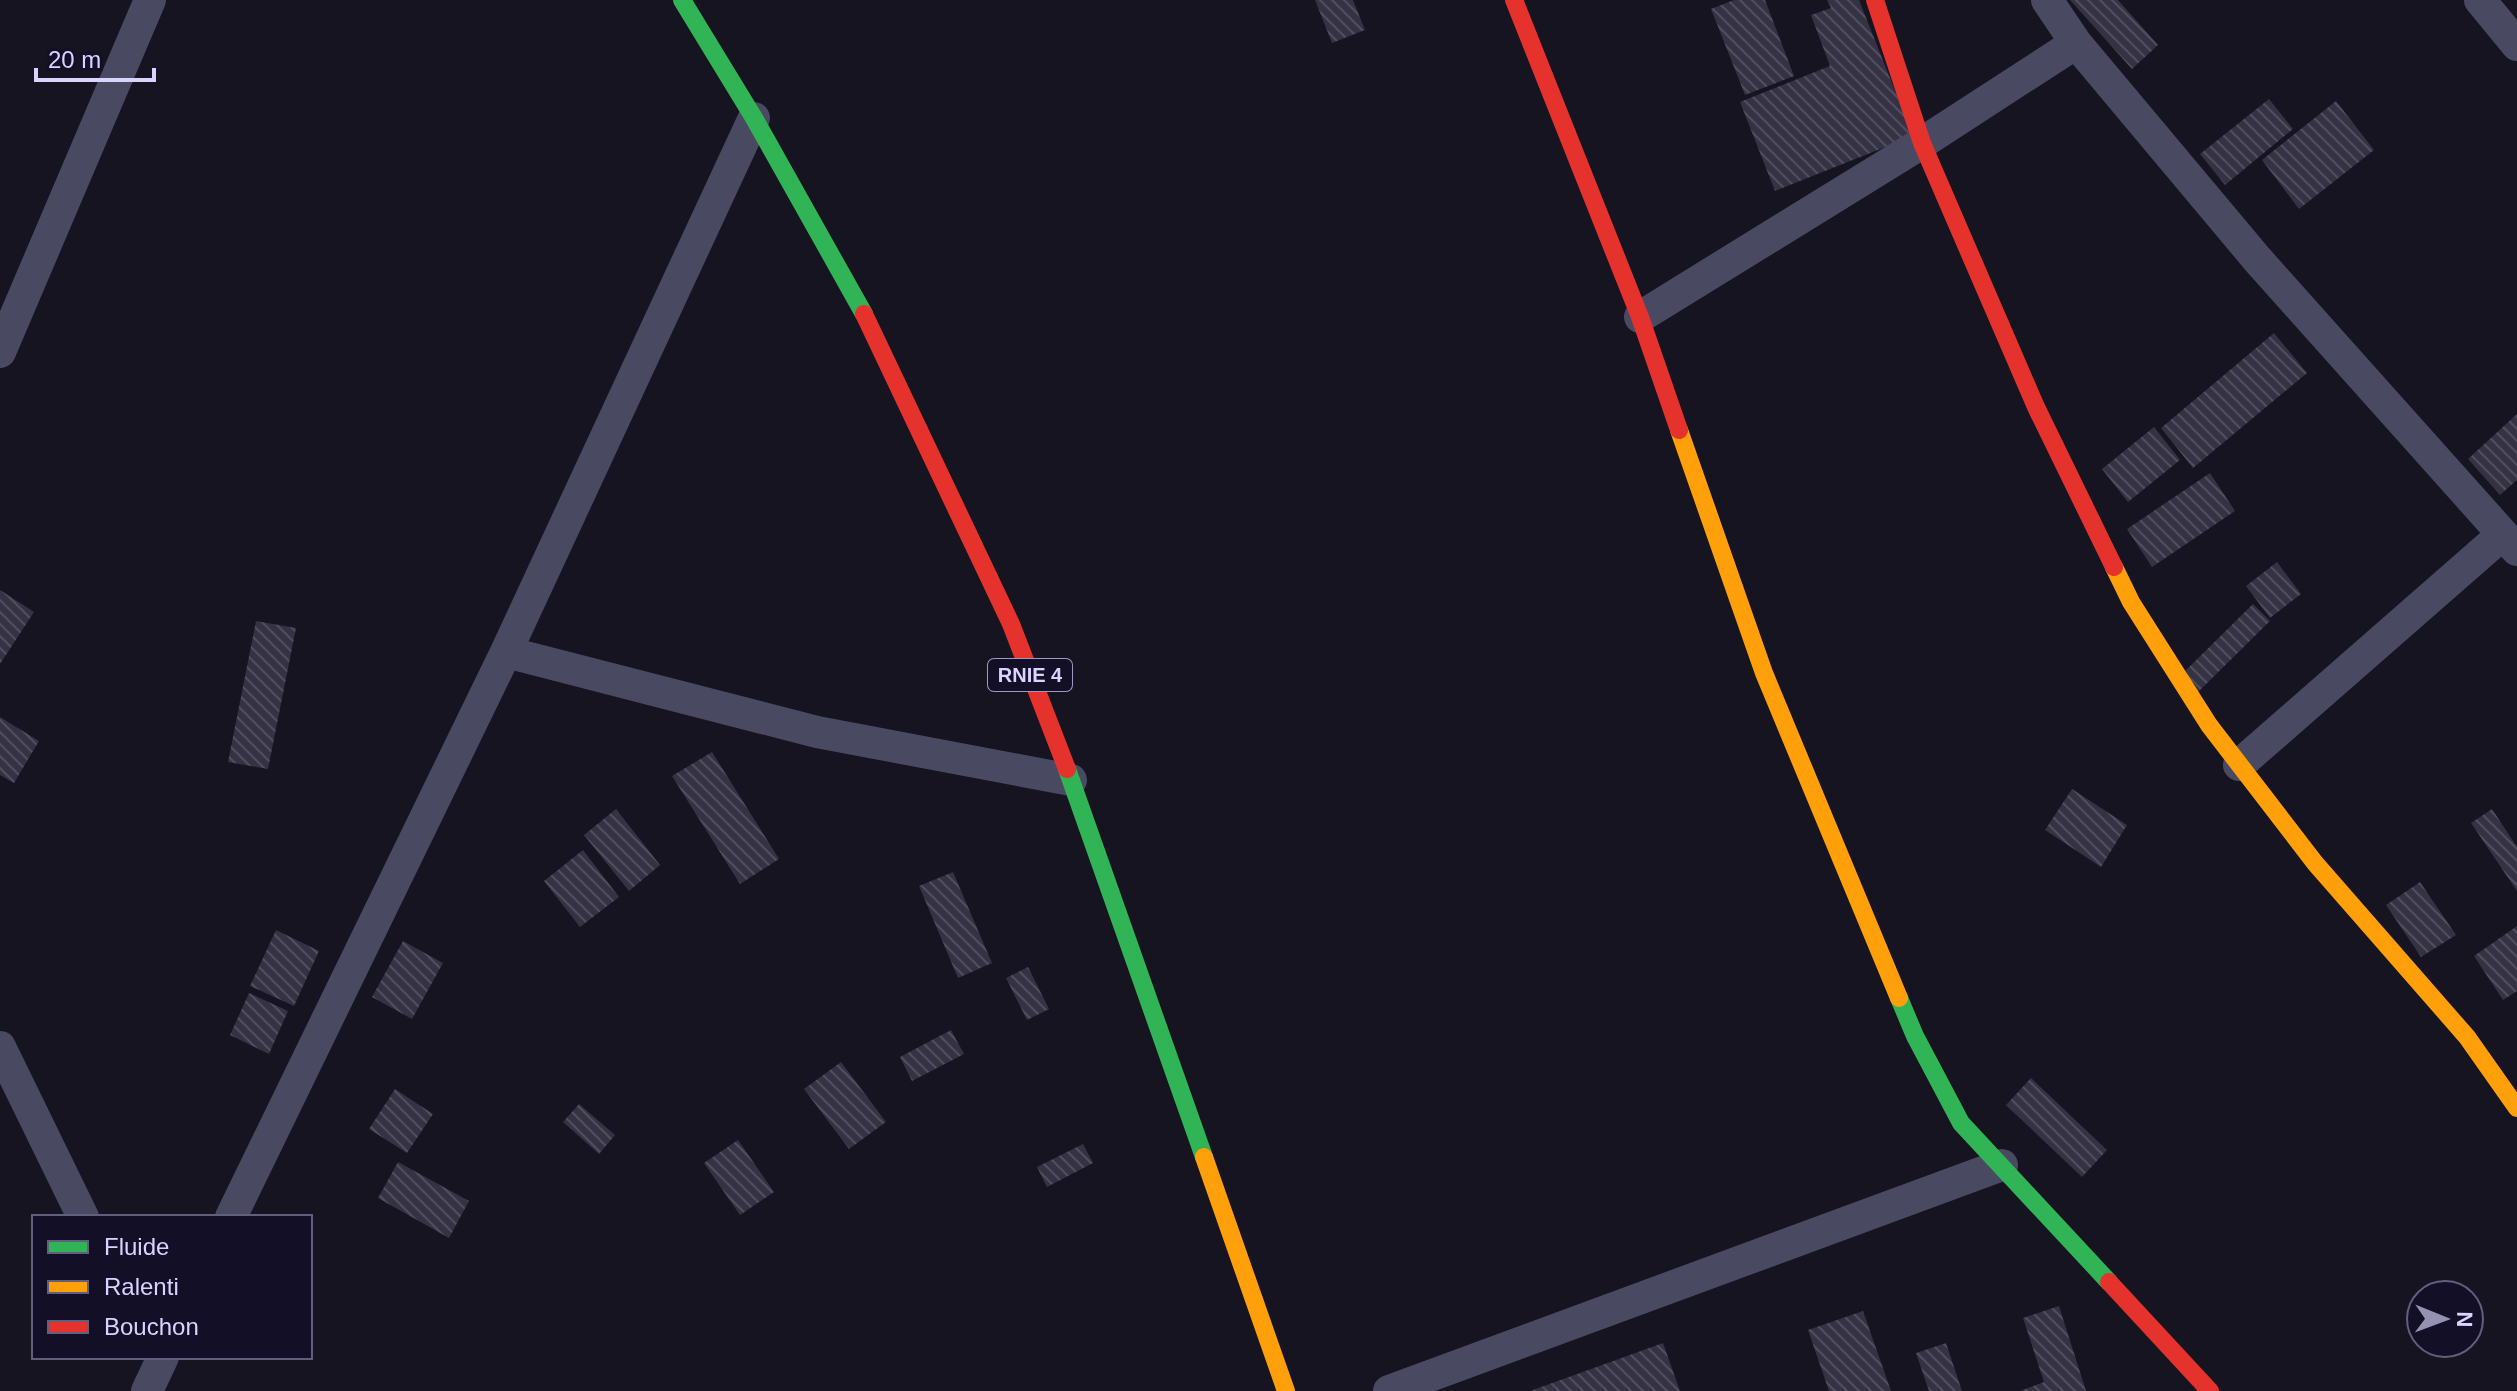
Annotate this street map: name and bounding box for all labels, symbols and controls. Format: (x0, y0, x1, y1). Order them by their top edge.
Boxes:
scale bar (36, 32, 154, 82)
text: 20 m (48, 46, 101, 73)
road number: RNIE 4 (988, 659, 1072, 691)
legend (32, 1215, 312, 1359)
text: Fluide (104, 1233, 169, 1260)
text: Ralenti (104, 1273, 179, 1300)
north arrow (2405, 1279, 2485, 1359)
text: N (2452, 1311, 2477, 1328)
text: Bouchon (104, 1313, 199, 1340)

